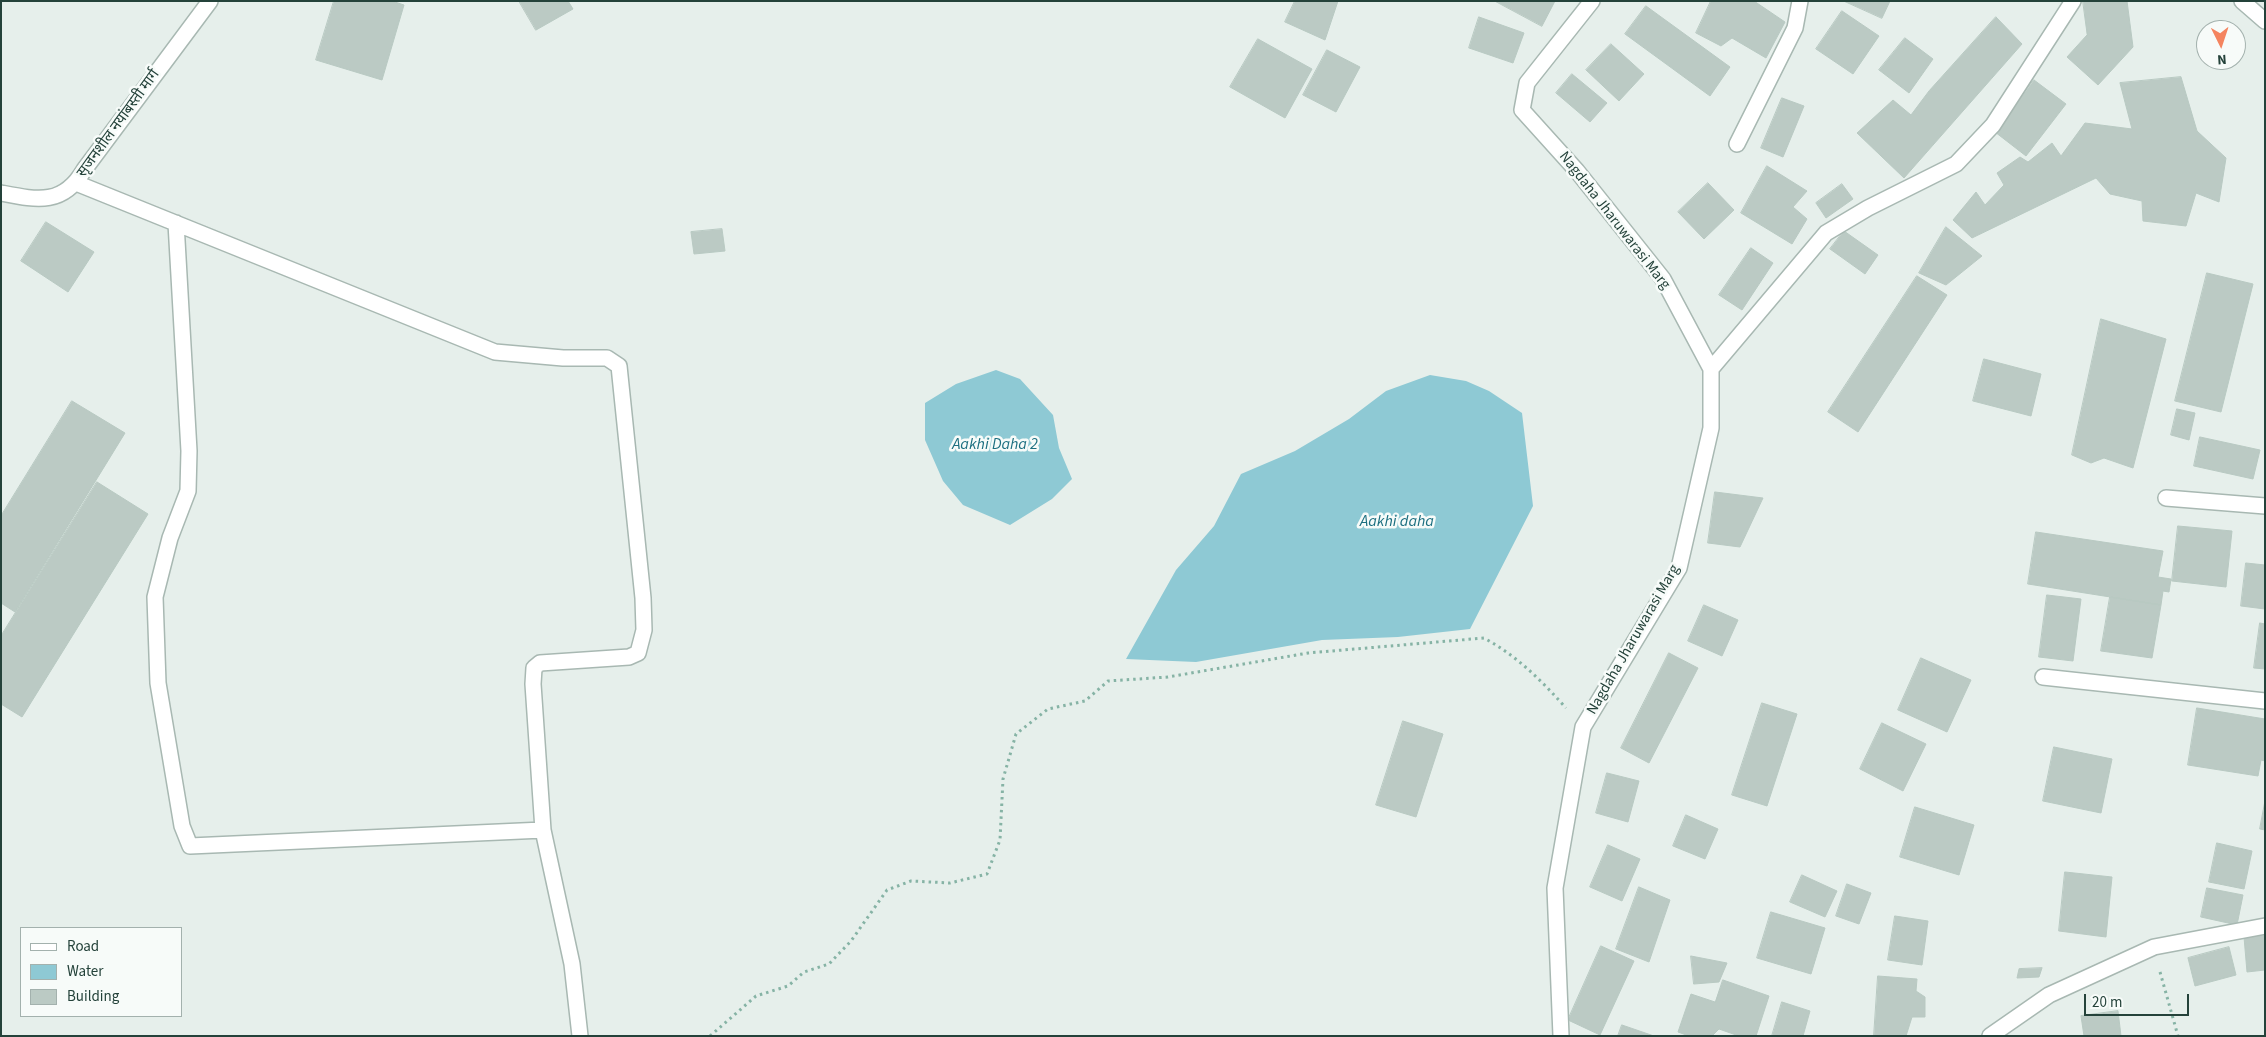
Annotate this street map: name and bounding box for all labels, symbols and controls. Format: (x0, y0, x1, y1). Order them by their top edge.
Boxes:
north arrow (2196, 20, 2246, 70)
text: N (2217, 49, 2227, 69)
street label: सृजनशील नयांबस्ती मार्ग (74, 67, 164, 181)
street label: Nagdaha Jharuwarasi Marg (1555, 148, 1673, 294)
water label: Aakhi Daha 2 (952, 435, 1038, 455)
water label: Aakhi daha (1360, 512, 1434, 532)
street label: Nagdaha Jharuwarasi Marg (1584, 562, 1684, 718)
legend (20, 927, 182, 1017)
text: Road (67, 936, 99, 957)
text: Water (67, 961, 103, 982)
scale bar (2086, 984, 2191, 1016)
text: Building (67, 986, 119, 1007)
text: 20 m (2092, 992, 2122, 1013)

